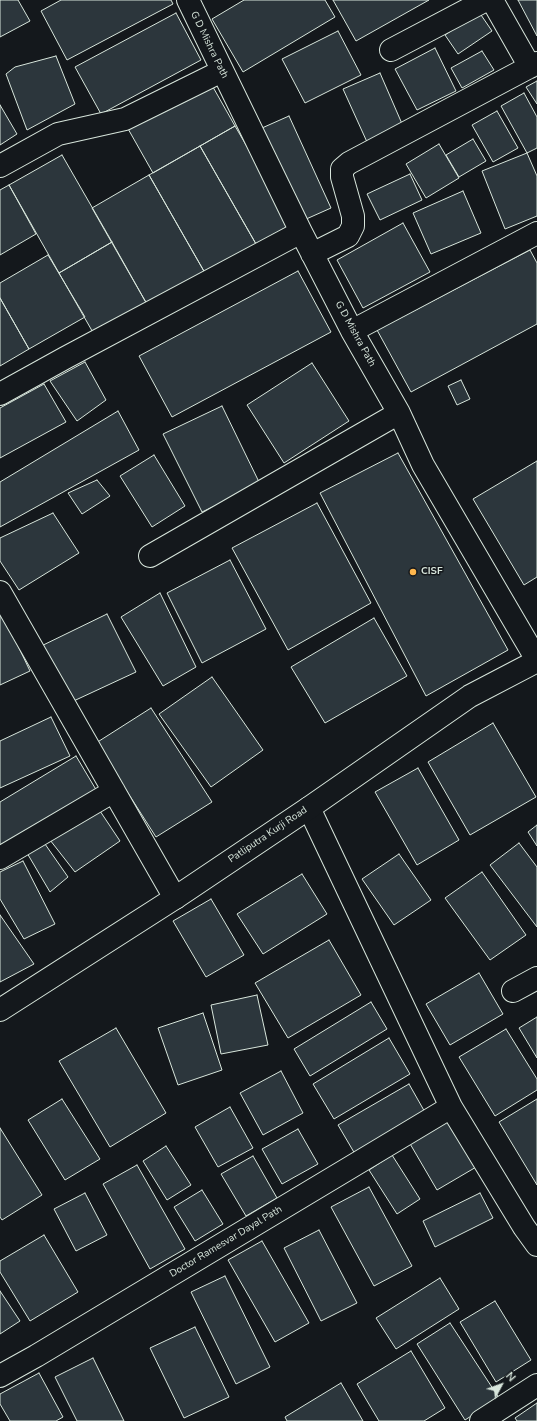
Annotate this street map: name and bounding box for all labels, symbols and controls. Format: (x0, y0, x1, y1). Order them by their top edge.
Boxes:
street label: G D Mishra Path (188, 9, 230, 81)
street label: G D Mishra Path (332, 299, 378, 369)
place label: CISF (421, 566, 443, 578)
marker: CISF (408, 567, 418, 577)
street label: Patliputra Kurji Road (226, 804, 310, 866)
street label: Doctor Ramesvar Dayal Path (168, 1204, 284, 1280)
north arrow (481, 1365, 521, 1405)
text: N (502, 1369, 519, 1385)

